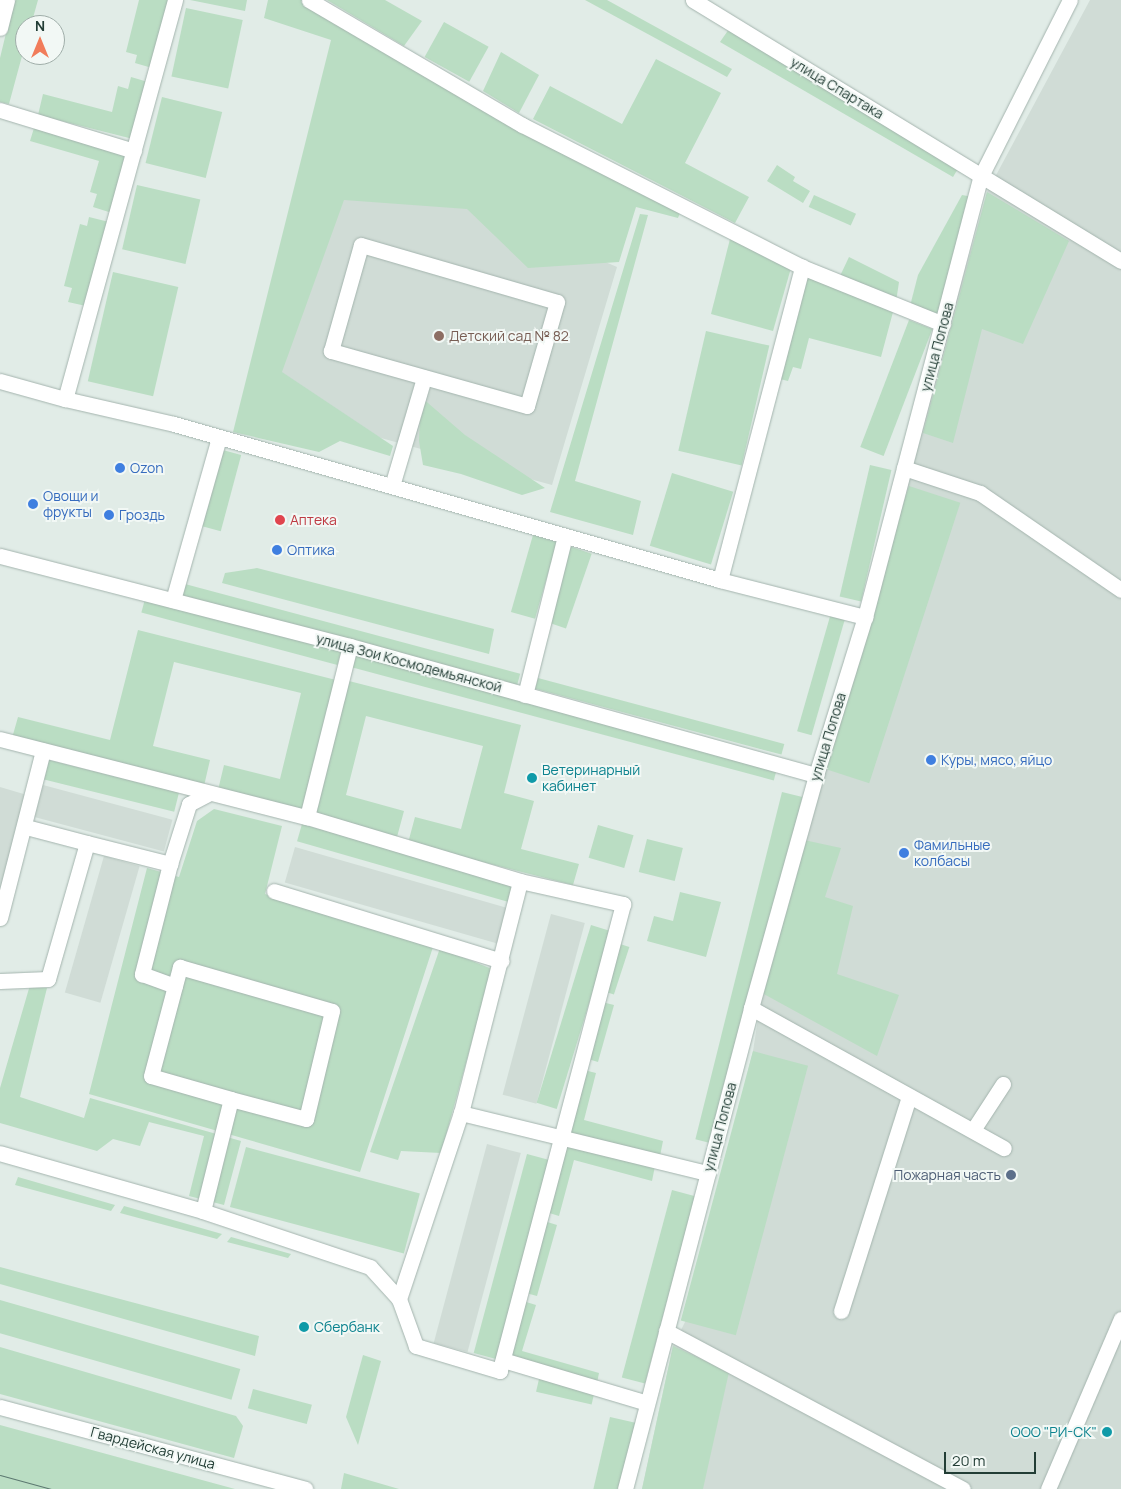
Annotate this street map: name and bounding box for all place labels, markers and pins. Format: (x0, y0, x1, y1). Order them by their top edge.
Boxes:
place label: Детский сад № 82 (449, 328, 569, 344)
marker: Детский сад № 82 (433, 330, 445, 342)
place label: Ozon (130, 460, 164, 476)
marker: Ozon (114, 462, 126, 474)
place label: Овощи и фрукты (43, 488, 98, 520)
marker: Овощи и фрукты (27, 498, 39, 510)
place label: Гроздь (119, 507, 165, 523)
marker: Гроздь (103, 509, 115, 521)
place label: Аптека (290, 512, 337, 528)
marker: Аптека (274, 514, 286, 526)
place label: Оптика (287, 542, 335, 558)
marker: Оптика (271, 544, 283, 556)
place label: Куры, мясо, яйцо (941, 752, 1052, 768)
marker: Куры, мясо, яйцо (925, 754, 937, 766)
place label: Ветеринарный кабинет (542, 762, 640, 794)
marker: Ветеринарный кабинет (526, 772, 538, 784)
place label: Фамильные колбасы (914, 837, 991, 870)
marker: Фамильные колбасы (898, 847, 910, 859)
place label: Пожарная часть (893, 1167, 1001, 1183)
marker: Пожарная часть (1005, 1169, 1017, 1181)
place label: Сбербанк (314, 1319, 380, 1335)
marker: Сбербанк (298, 1321, 310, 1333)
place label: ООО "РИ-СК" (1011, 1424, 1097, 1440)
marker: ООО "РИ-СК" (1101, 1426, 1113, 1438)

